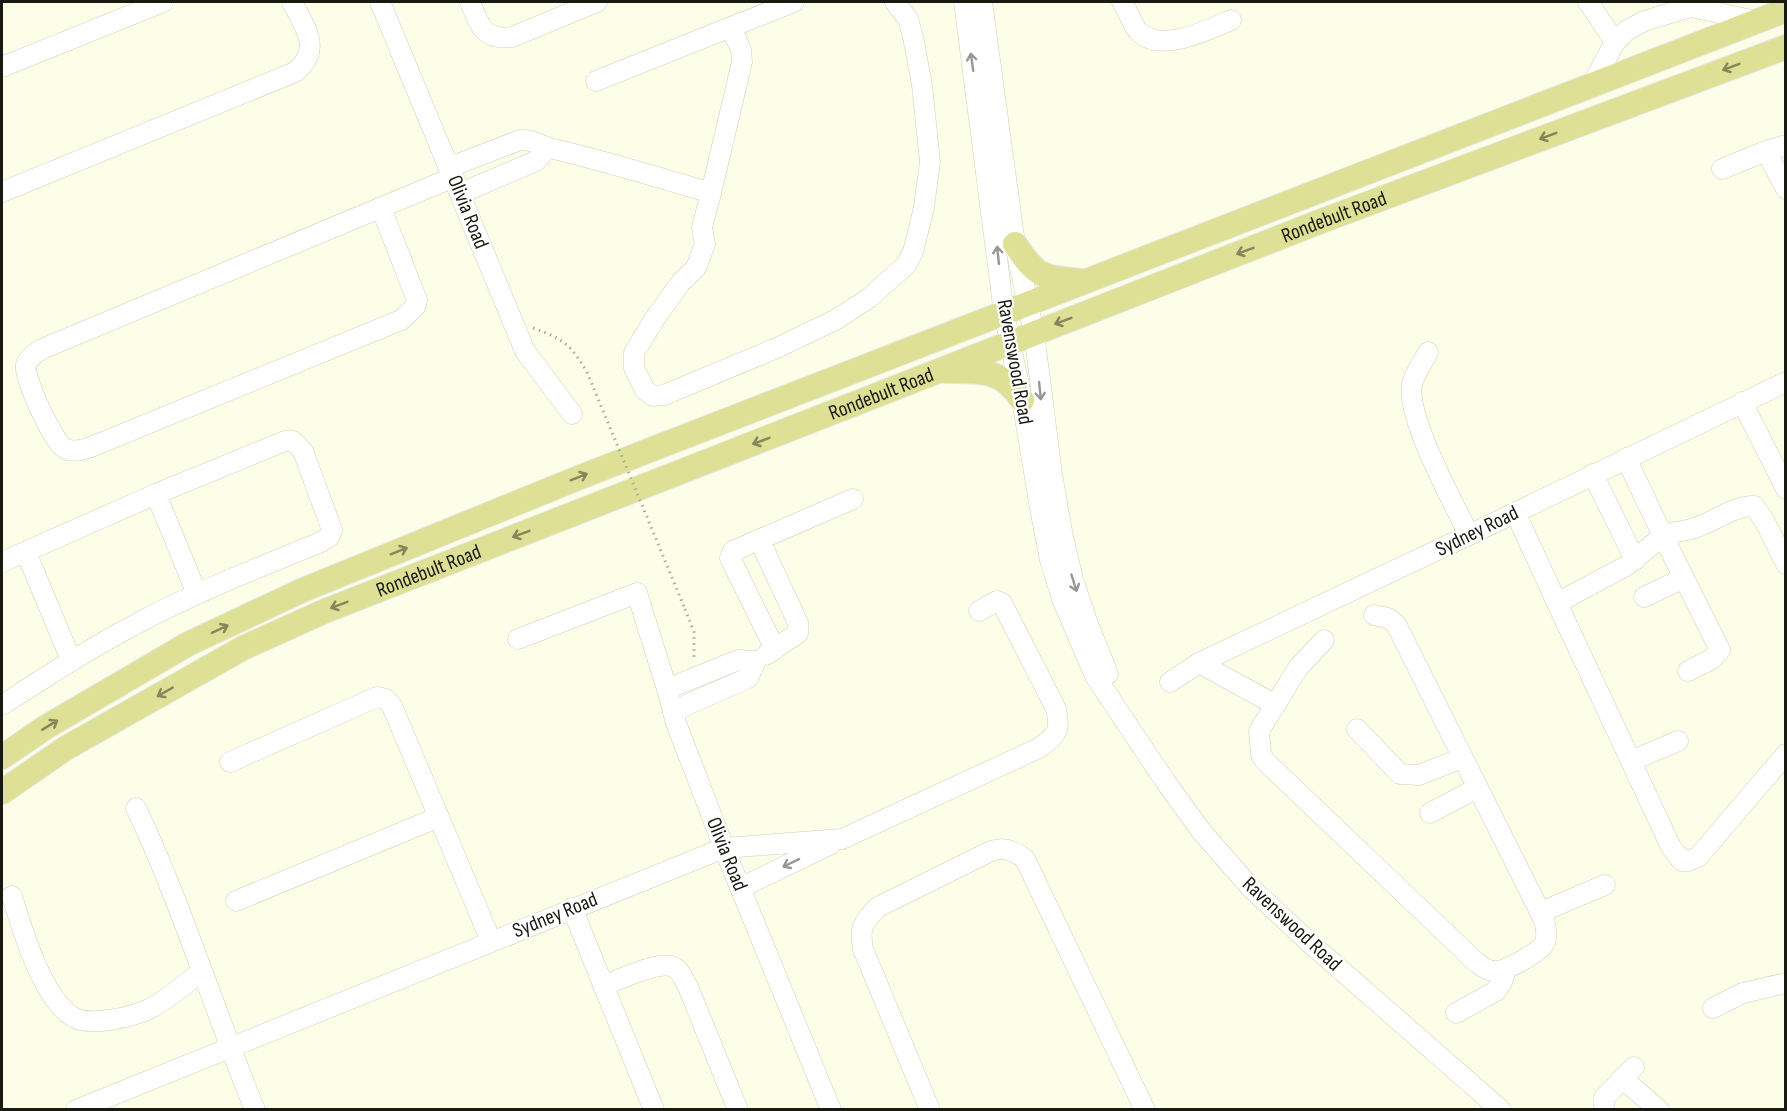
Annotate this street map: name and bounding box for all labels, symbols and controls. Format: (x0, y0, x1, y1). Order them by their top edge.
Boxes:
one-way arrow (967, 53, 978, 72)
one-way arrow (1722, 63, 1741, 74)
one-way arrow (1539, 131, 1558, 142)
street label: Olivia Road (442, 172, 494, 252)
street label: Rondebult Road (1278, 185, 1390, 248)
one-way arrow (992, 246, 1003, 266)
one-way arrow (1236, 246, 1255, 257)
street label: Ravenswood Road (992, 298, 1038, 426)
one-way arrow (1055, 317, 1073, 328)
street label: Rondebult Road (825, 362, 937, 425)
one-way arrow (1035, 380, 1046, 400)
one-way arrow (752, 436, 771, 447)
one-way arrow (570, 471, 588, 482)
street label: Sydney Road (1431, 500, 1523, 562)
one-way arrow (512, 530, 531, 541)
street label: Rondebult Road (372, 539, 484, 602)
one-way arrow (389, 545, 407, 556)
one-way arrow (1069, 573, 1080, 592)
one-way arrow (330, 600, 349, 611)
one-way arrow (211, 622, 229, 634)
one-way arrow (157, 686, 174, 698)
one-way arrow (41, 718, 58, 730)
street label: Olivia Road (701, 814, 753, 894)
one-way arrow (782, 858, 800, 870)
street label: Ravenswood Road (1237, 872, 1347, 976)
street label: Sydney Road (509, 887, 601, 943)

